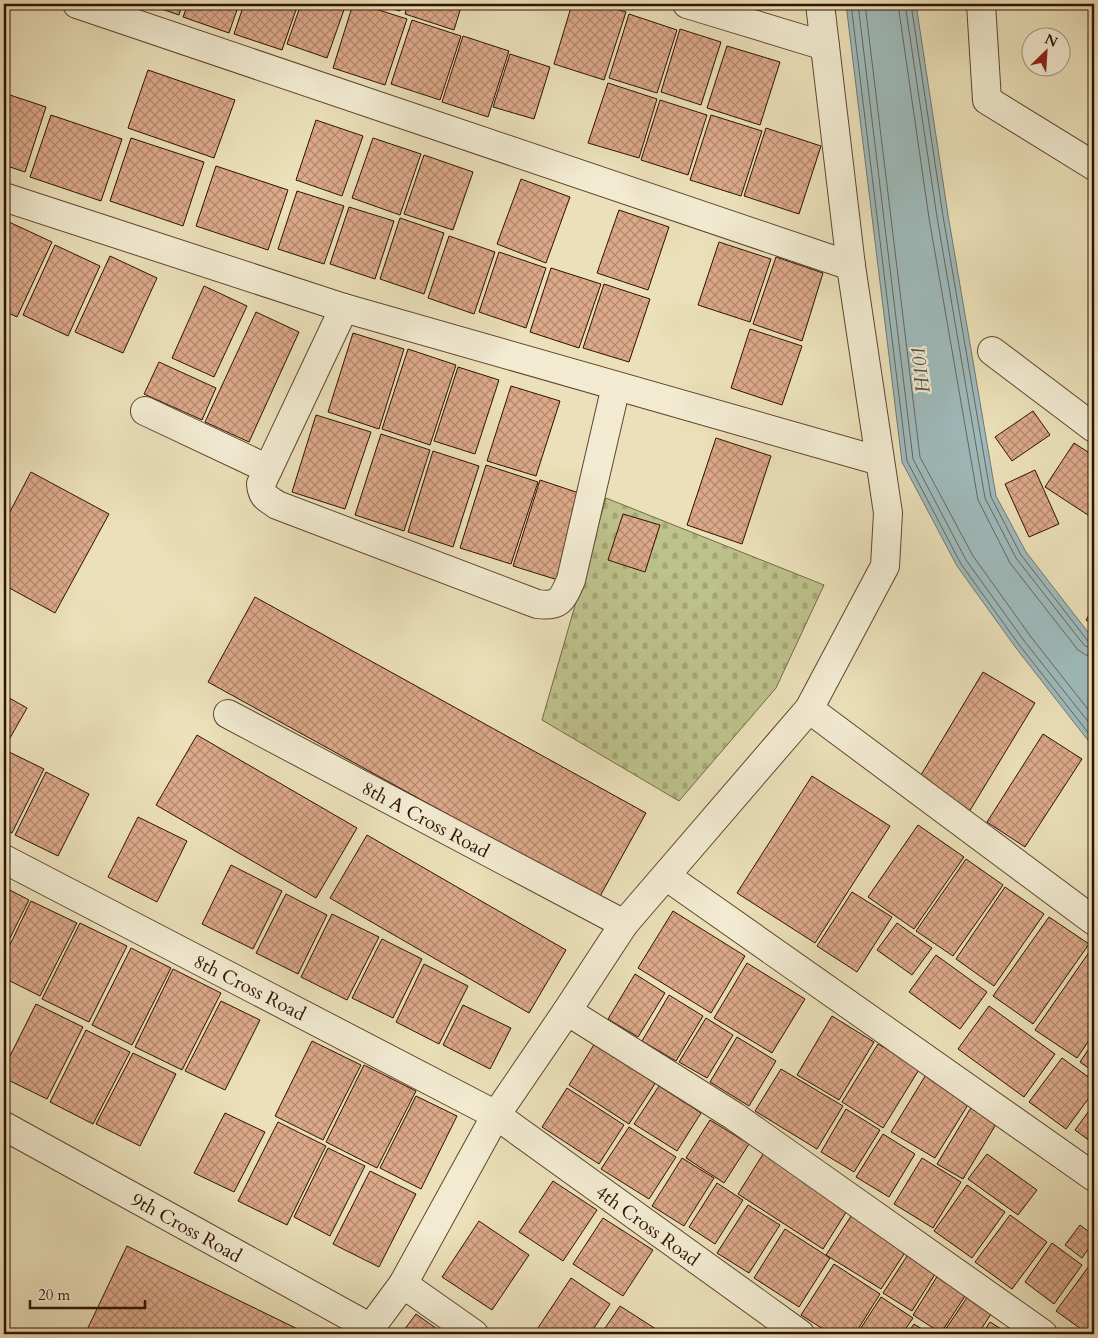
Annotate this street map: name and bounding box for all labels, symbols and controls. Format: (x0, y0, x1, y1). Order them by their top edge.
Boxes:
north arrow (1020, 28, 1070, 78)
text: N (1042, 29, 1061, 52)
water label: H101 (904, 345, 937, 395)
street label: 8th A Cross Road (357, 775, 494, 865)
street label: 8th Cross Road (189, 948, 310, 1027)
street label: 4th Cross Road (590, 1179, 705, 1272)
street label: 9th Cross Road (127, 1187, 246, 1269)
scale bar (30, 1278, 145, 1310)
text: 20 m (38, 1285, 70, 1305)

